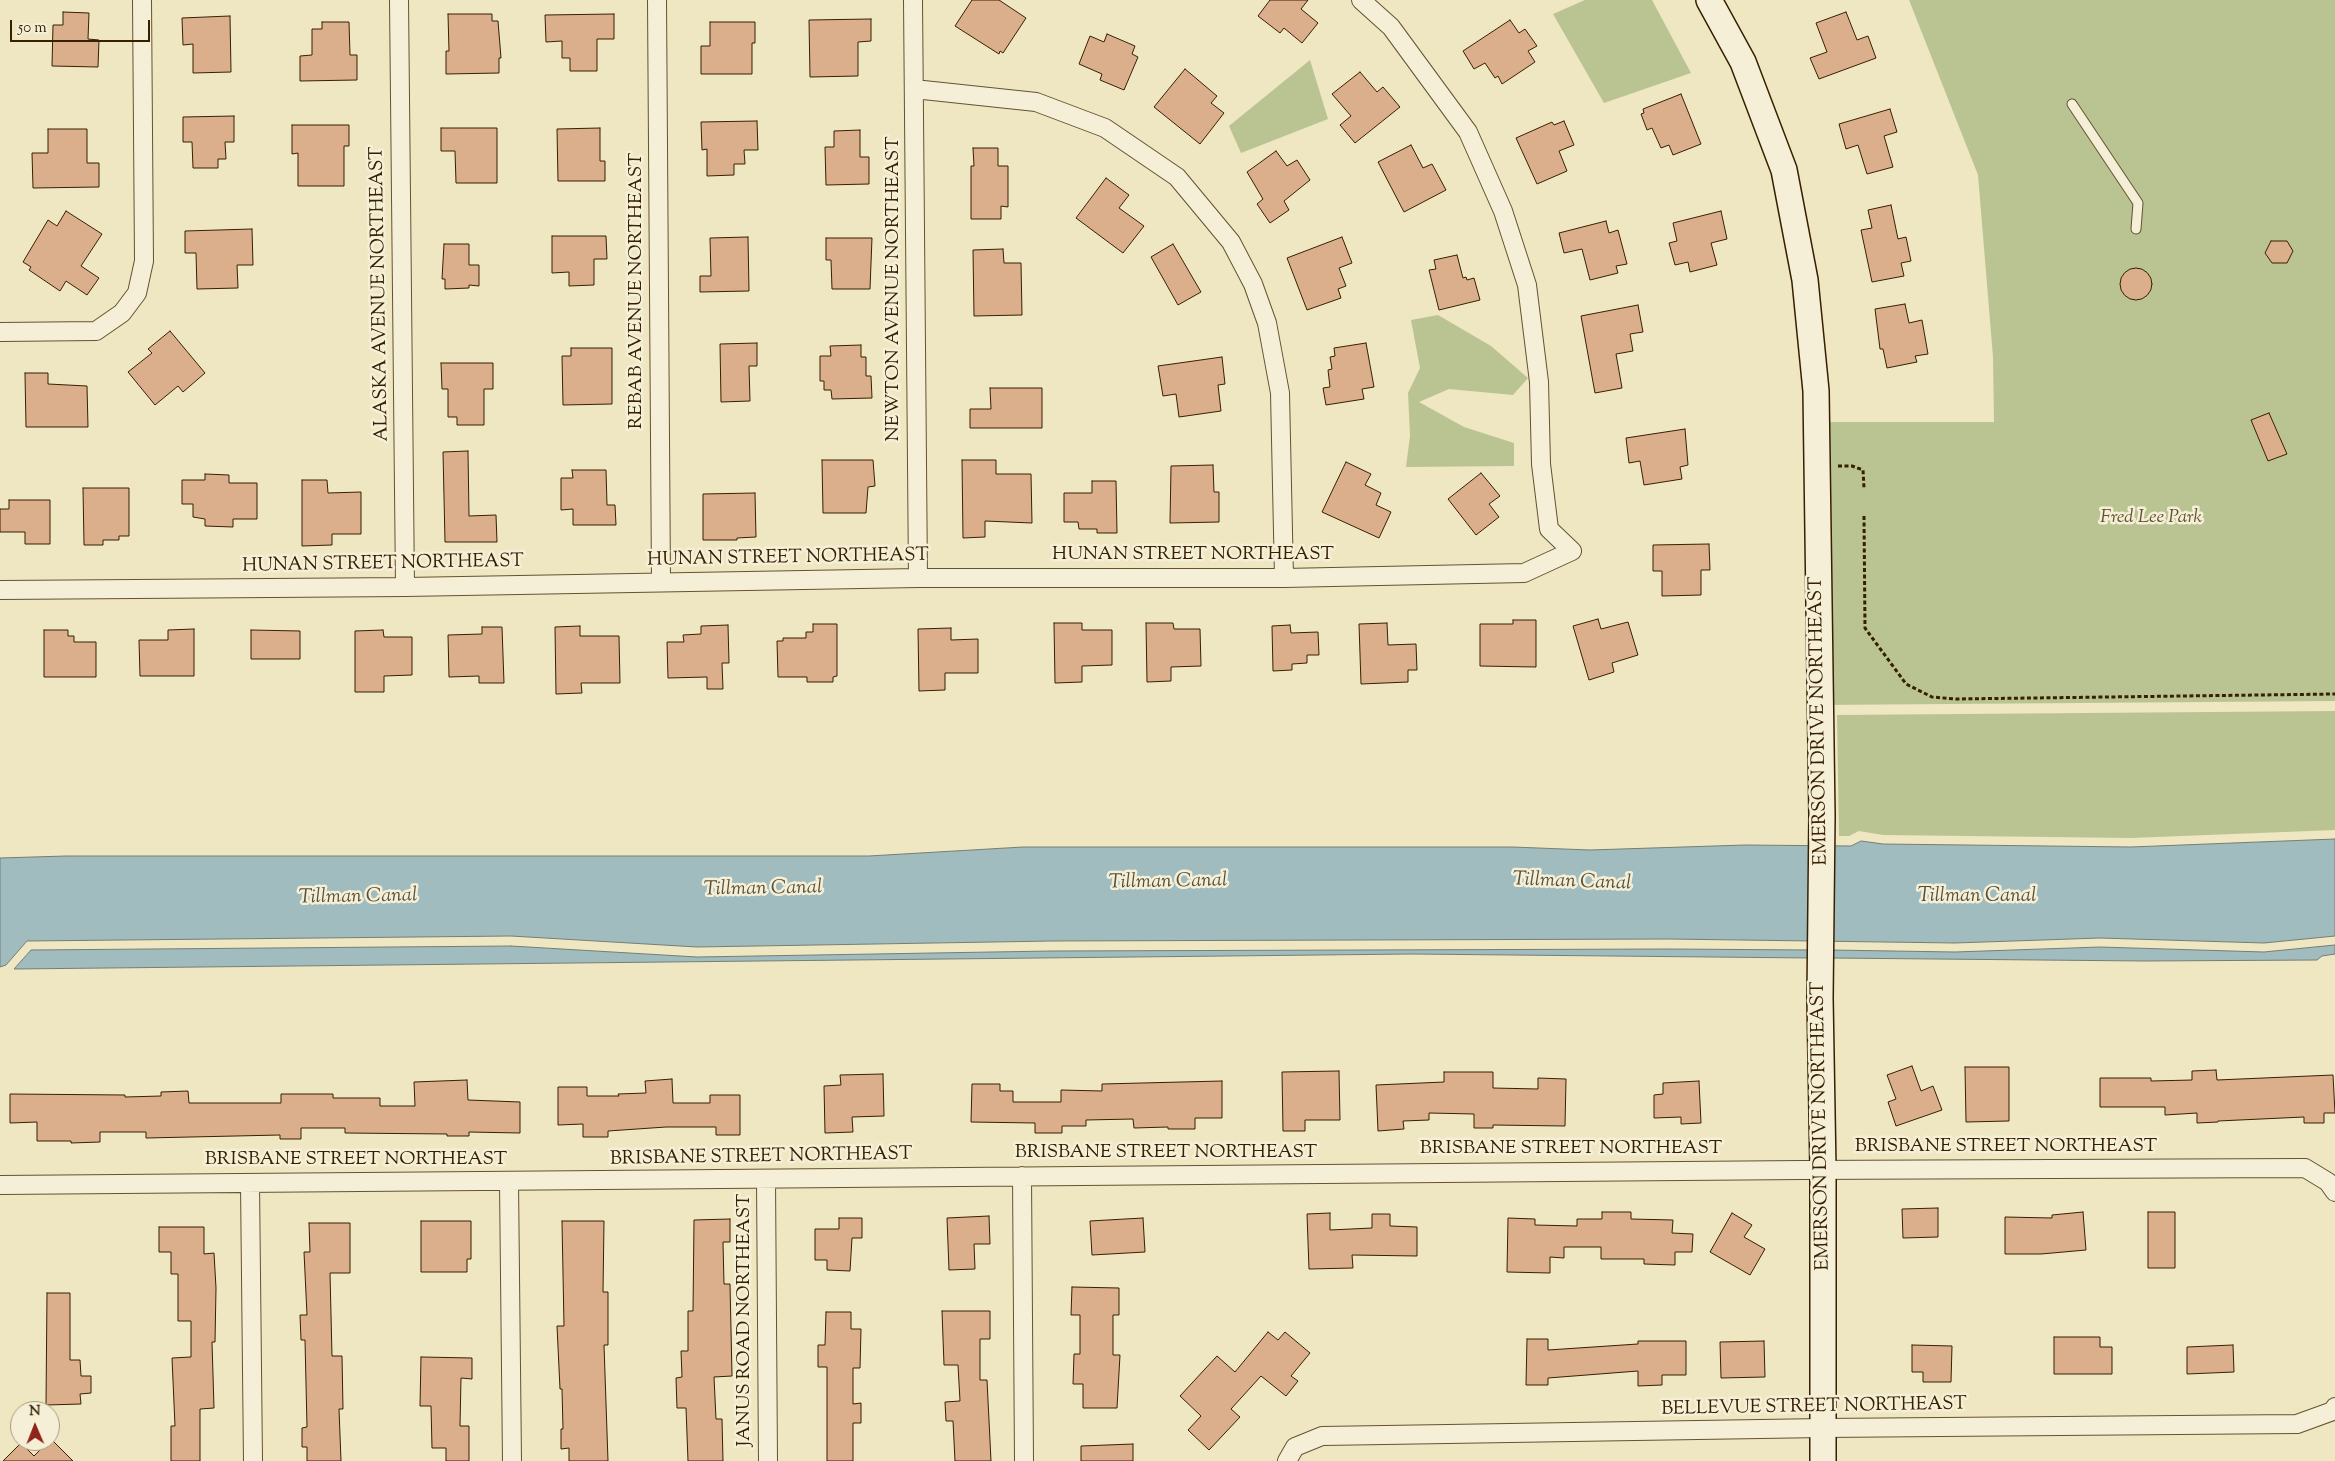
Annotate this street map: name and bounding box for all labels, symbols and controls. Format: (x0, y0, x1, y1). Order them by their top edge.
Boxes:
scale bar (12, 10, 152, 42)
text: 50 m (18, 18, 47, 39)
street label: NEWTON AVENUE NORTHEAST (884, 137, 906, 441)
street label: ALASKA AVENUE NORTHEAST (367, 146, 395, 442)
street label: REBAB AVENUE NORTHEAST (627, 153, 649, 429)
park label: Fred Lee Park (2100, 508, 2202, 530)
street label: HUNAN STREET NORTHEAST (647, 545, 929, 573)
street label: HUNAN STREET NORTHEAST (1052, 545, 1334, 567)
street label: HUNAN STREET NORTHEAST (242, 551, 524, 579)
street label: EMERSON DRIVE NORTHEAST (1806, 576, 1834, 866)
water label: Tillman Canal (1512, 869, 1632, 897)
water label: Tillman Canal (1108, 870, 1228, 896)
water label: Tillman Canal (703, 877, 823, 903)
water label: Tillman Canal (298, 885, 418, 911)
water label: Tillman Canal (1918, 886, 2036, 910)
street label: EMERSON DRIVE NORTHEAST (1808, 981, 1836, 1271)
street label: BRISBANE STREET NORTHEAST (1855, 1137, 2157, 1159)
street label: BRISBANE STREET NORTHEAST (1420, 1139, 1722, 1161)
street label: BRISBANE STREET NORTHEAST (1015, 1143, 1317, 1165)
street label: BRISBANE STREET NORTHEAST (610, 1144, 912, 1172)
street label: BRISBANE STREET NORTHEAST (205, 1150, 507, 1172)
street label: JANUS ROAD NORTHEAST (735, 1194, 757, 1446)
street label: BELLEVUE STREET NORTHEAST (1661, 1394, 1967, 1422)
north arrow (10, 1401, 60, 1451)
text: N (29, 1402, 41, 1422)

